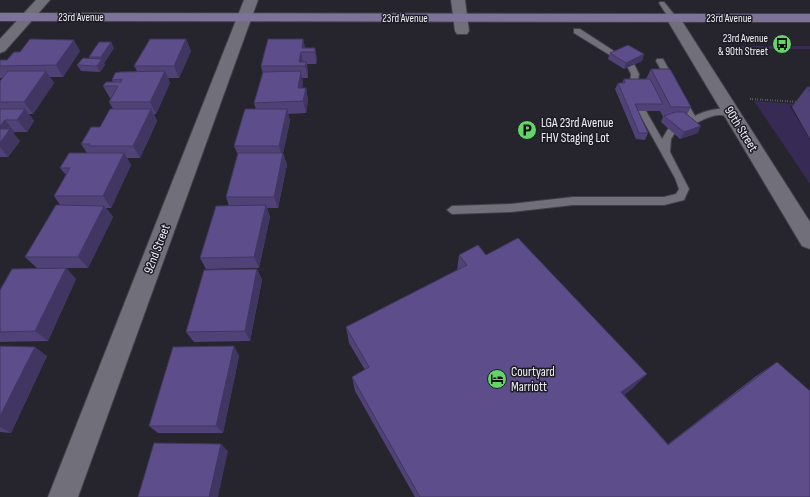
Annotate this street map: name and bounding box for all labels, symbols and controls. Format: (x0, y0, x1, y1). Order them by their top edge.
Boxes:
street label: 23rd Avenue (58, 11, 104, 24)
street label: 23rd Avenue (382, 12, 428, 25)
street label: 23rd Avenue (706, 12, 752, 25)
place label: 23rd Avenue & 90th Street (718, 32, 769, 58)
bus stop icon: 23rd Avenue & 90th Street (771, 33, 793, 55)
street label: 90th Street (721, 103, 761, 155)
place label: LGA 23rd Avenue FHV Staging Lot (541, 115, 613, 146)
parking icon: LGA 23rd Avenue FHV Staging Lot (516, 119, 538, 141)
street label: 92nd Street (140, 222, 174, 276)
place label: Courtyard Marriott (511, 364, 555, 395)
hotel icon: Courtyard Marriott (486, 368, 508, 390)

